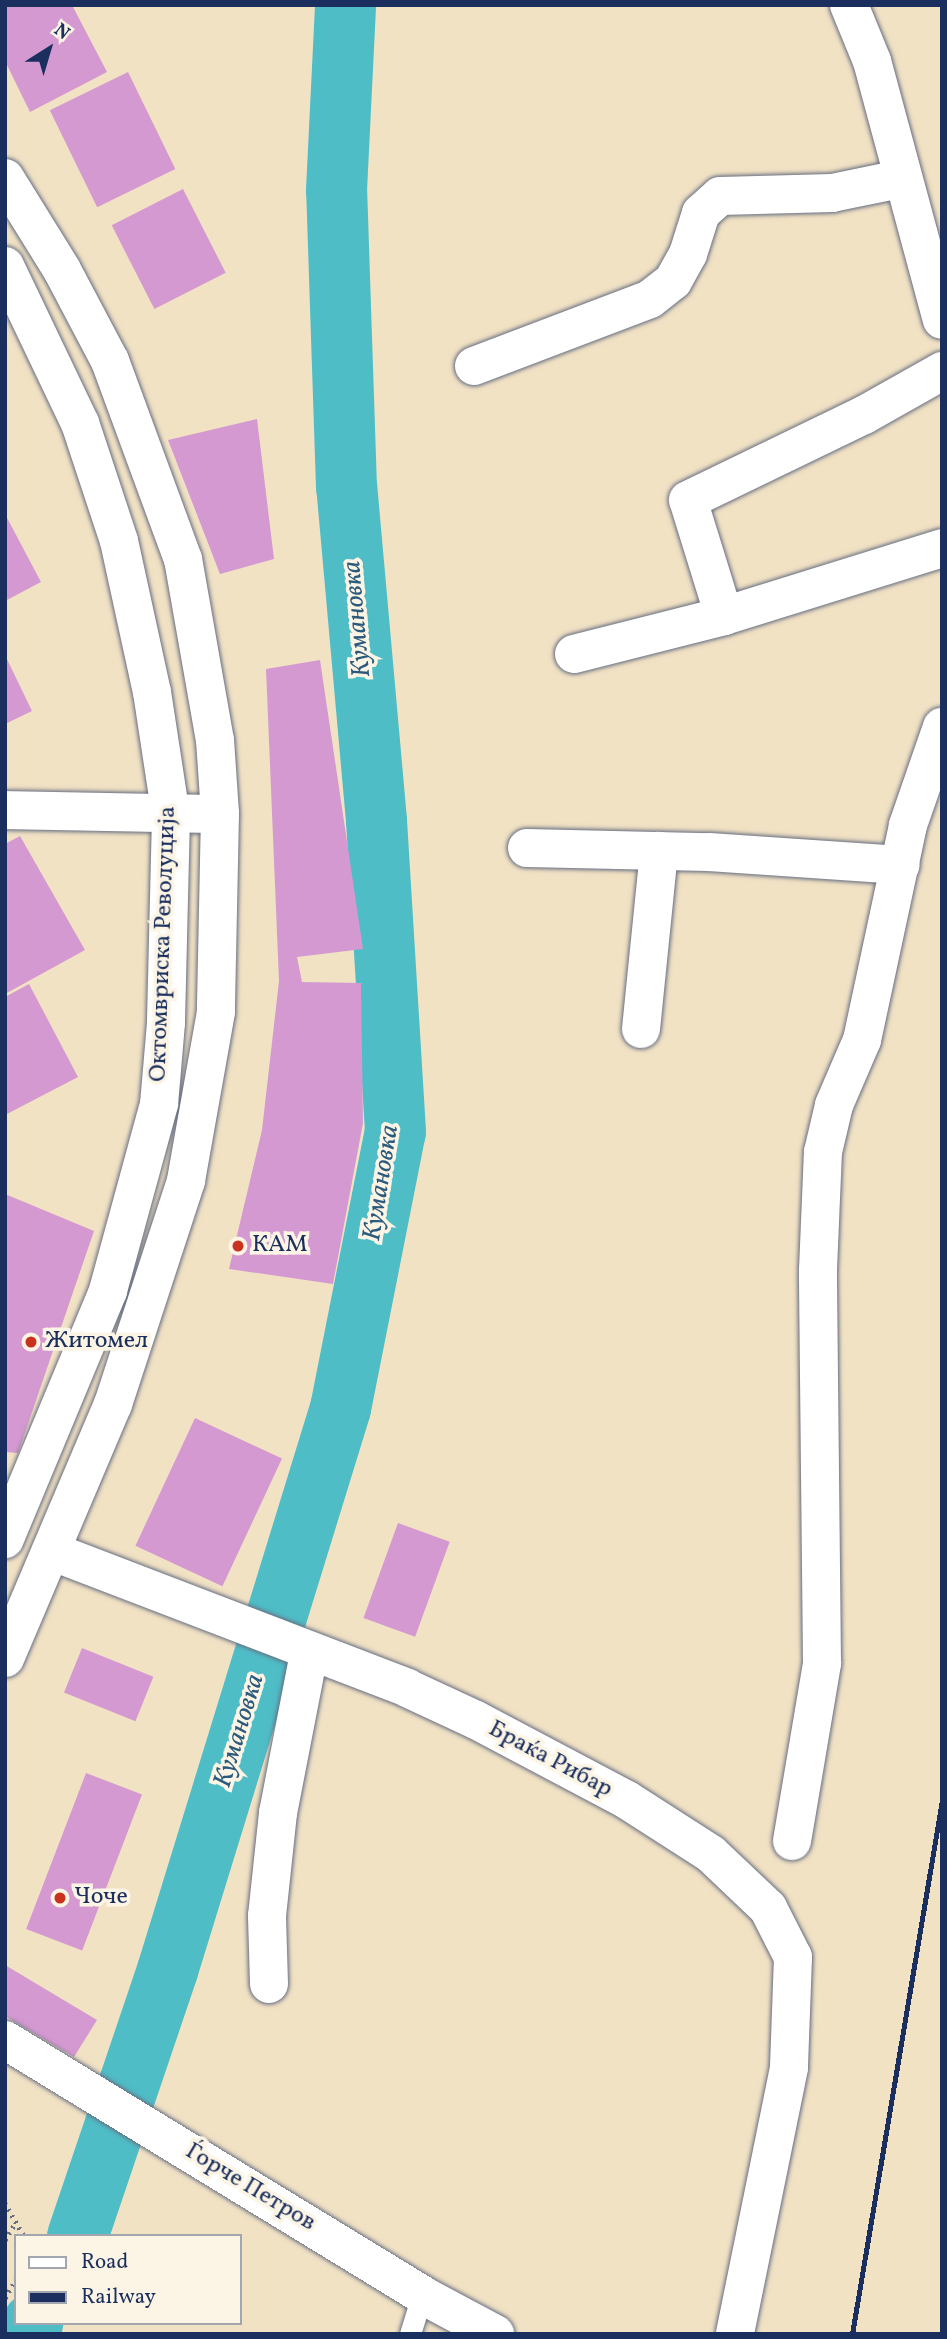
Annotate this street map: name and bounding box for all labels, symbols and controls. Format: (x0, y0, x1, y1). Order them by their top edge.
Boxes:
north arrow (14, 14, 84, 84)
text: N (48, 18, 75, 47)
water label: Кумановка (337, 559, 379, 679)
street label: Октомвриска Револуција (145, 806, 183, 1082)
water label: Кумановка (357, 1123, 407, 1243)
place label: КАМ (252, 1232, 308, 1260)
marker: КАМ (230, 1238, 246, 1254)
place label: Житомел (45, 1328, 148, 1356)
marker: Житомел (23, 1334, 39, 1350)
water label: Кумановка (208, 1671, 272, 1791)
street label: Браќа Рибар (483, 1715, 617, 1805)
place label: Чоче (74, 1884, 128, 1912)
marker: Чоче (52, 1890, 68, 1906)
street label: Ѓорче Петров (180, 2138, 320, 2238)
legend (14, 2234, 242, 2325)
text: Road (81, 2248, 128, 2277)
text: Railway (81, 2283, 156, 2312)

